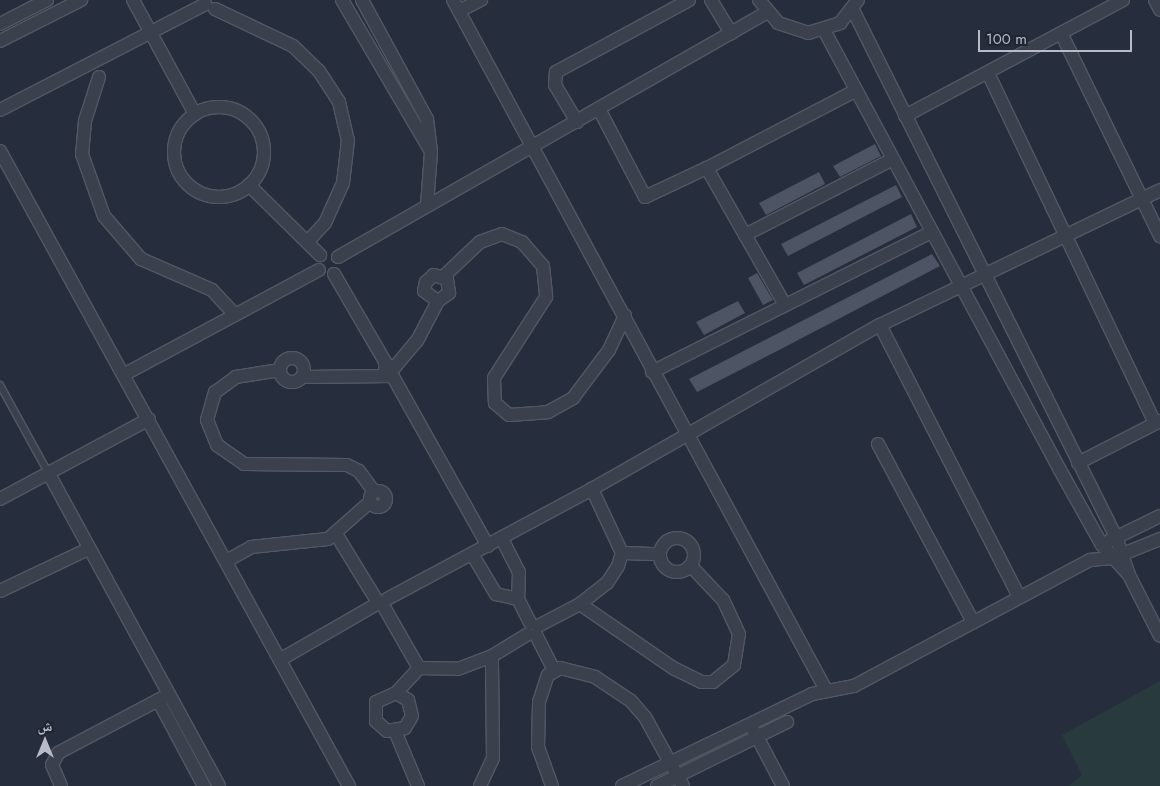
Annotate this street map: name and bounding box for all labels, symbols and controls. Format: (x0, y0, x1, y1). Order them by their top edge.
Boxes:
scale bar (980, 20, 1134, 52)
text: 100 m (986, 28, 1027, 50)
north arrow (20, 716, 70, 766)
text: ش (38, 716, 52, 736)

